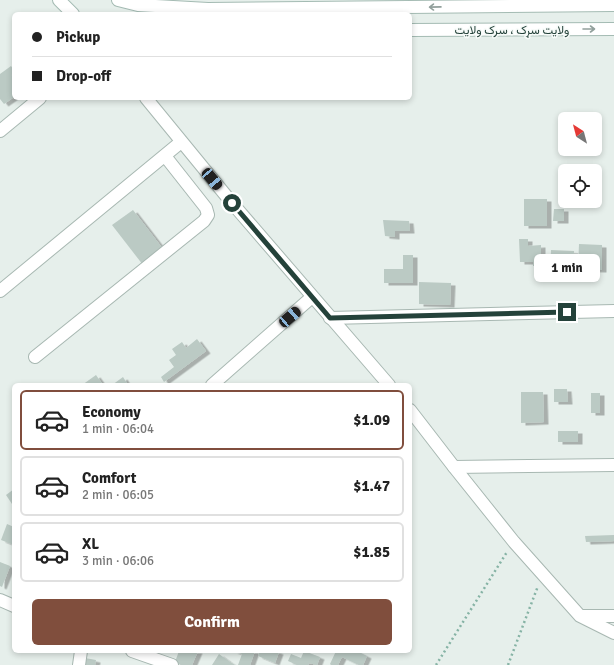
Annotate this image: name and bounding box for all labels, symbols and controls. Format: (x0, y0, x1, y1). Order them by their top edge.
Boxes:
one-way arrow (429, 3, 442, 11)
street label: ولایت سړک ، سرک ولایت (455, 23, 569, 38)
one-way arrow (582, 25, 595, 33)
text: Pickup (56, 28, 100, 46)
text: Drop-off (56, 67, 111, 85)
north arrow (558, 112, 602, 156)
map controls (558, 112, 602, 208)
button: locate (558, 164, 602, 208)
car (200, 166, 224, 192)
route start (223, 194, 241, 212)
callout: 1 min (534, 254, 600, 282)
text: 1 min (551, 260, 583, 276)
route end (558, 303, 576, 321)
car (277, 305, 303, 329)
icon: car (34, 402, 70, 438)
text: Economy (82, 403, 141, 421)
text: $1.09 (353, 411, 390, 429)
text: 1 min · 06:04 (82, 421, 154, 437)
icon: car (34, 468, 70, 504)
text: Comfort (82, 469, 136, 487)
text: $1.47 (353, 477, 390, 495)
text: 2 min · 06:05 (82, 487, 154, 503)
icon: car (34, 534, 70, 570)
text: XL (82, 535, 99, 553)
text: $1.85 (353, 543, 390, 561)
text: 3 min · 06:06 (82, 553, 154, 569)
button: Confirm (32, 599, 392, 645)

